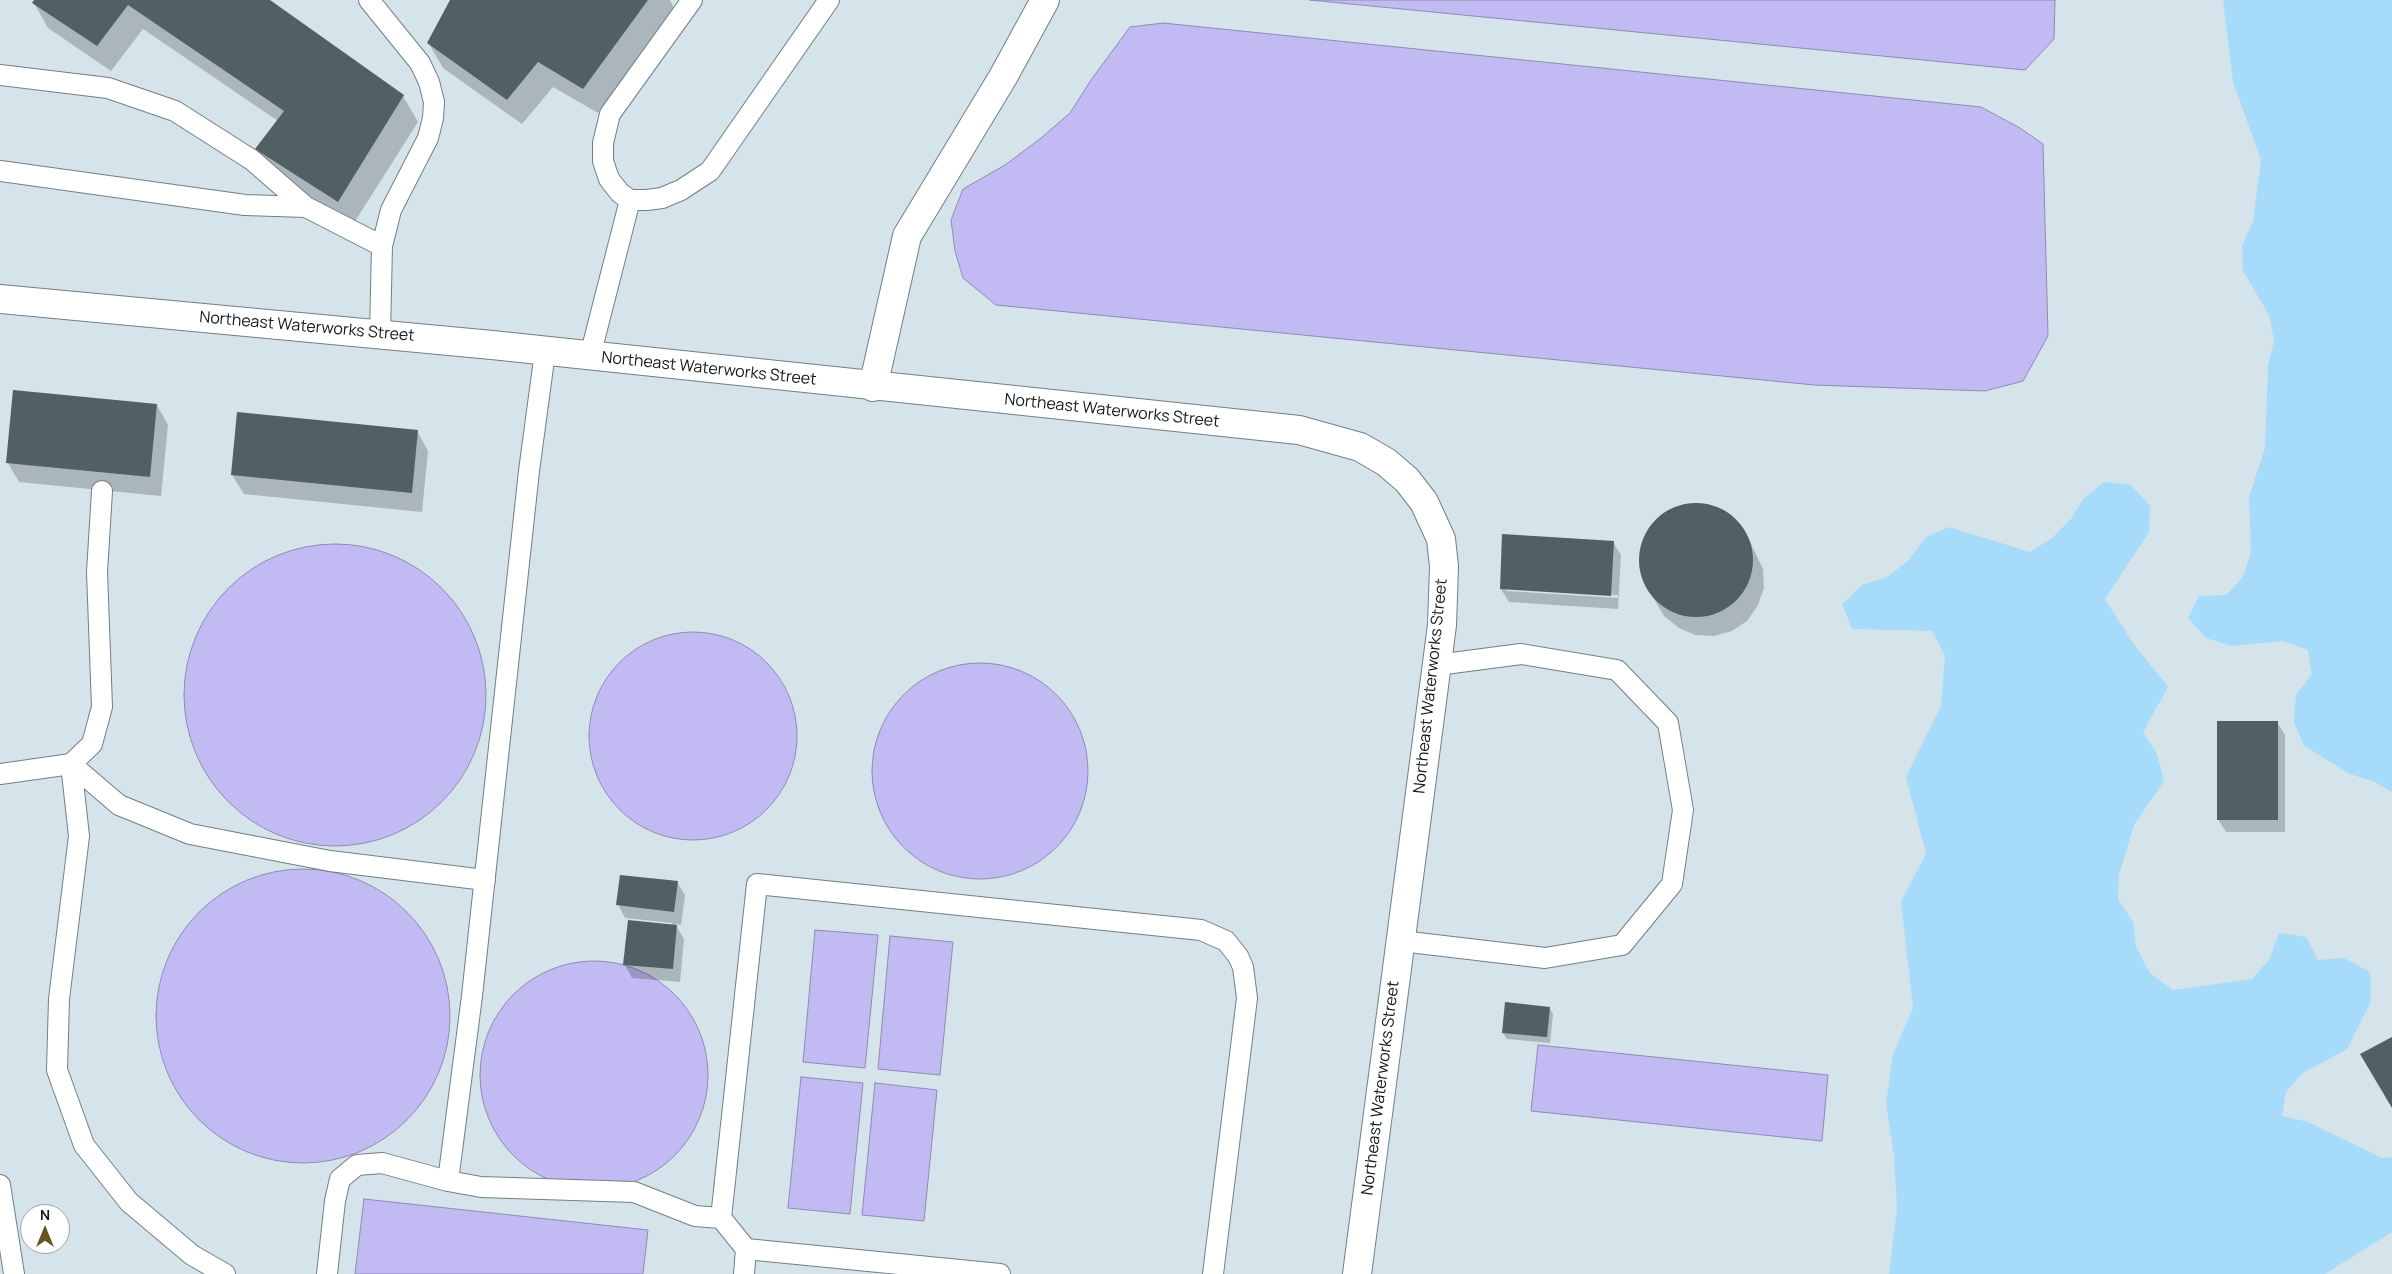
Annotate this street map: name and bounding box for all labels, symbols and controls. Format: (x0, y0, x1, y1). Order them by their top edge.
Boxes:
street label: Northeast Waterworks Street (199, 308, 415, 346)
street label: Northeast Waterworks Street (601, 348, 817, 390)
street label: Northeast Waterworks Street (1004, 390, 1220, 432)
street label: Northeast Waterworks Street (1410, 578, 1452, 794)
street label: Northeast Waterworks Street (1358, 980, 1404, 1196)
north arrow (20, 1204, 70, 1254)
text: N (40, 1205, 50, 1224)

